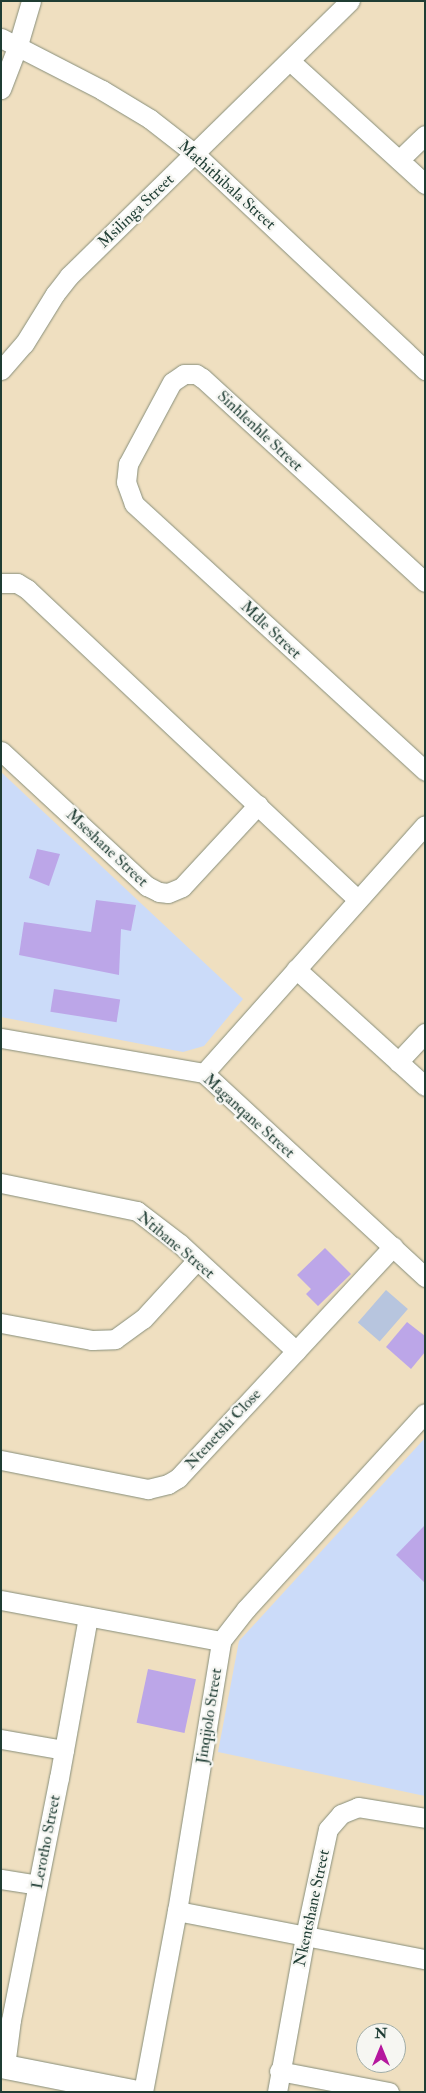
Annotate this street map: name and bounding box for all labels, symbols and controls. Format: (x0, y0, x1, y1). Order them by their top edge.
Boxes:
street label: Mathithibala Street (174, 136, 280, 234)
street label: Msilinga Street (94, 170, 178, 252)
street label: Sinhlenhle Street (213, 387, 307, 475)
street label: Mdle Street (237, 597, 305, 663)
street label: Mseshane Street (62, 805, 152, 891)
street label: Maganqane Street (199, 1070, 299, 1162)
street label: Ntibane Street (134, 1207, 218, 1283)
street label: Ntenetshi Close (181, 1385, 265, 1473)
street label: Jinqijolo Street (192, 1667, 226, 1765)
street label: Lerotho Street (28, 1793, 64, 1891)
street label: Nkentshane Street (290, 1848, 334, 1968)
north arrow (356, 2023, 406, 2073)
text: N (375, 2025, 387, 2042)

